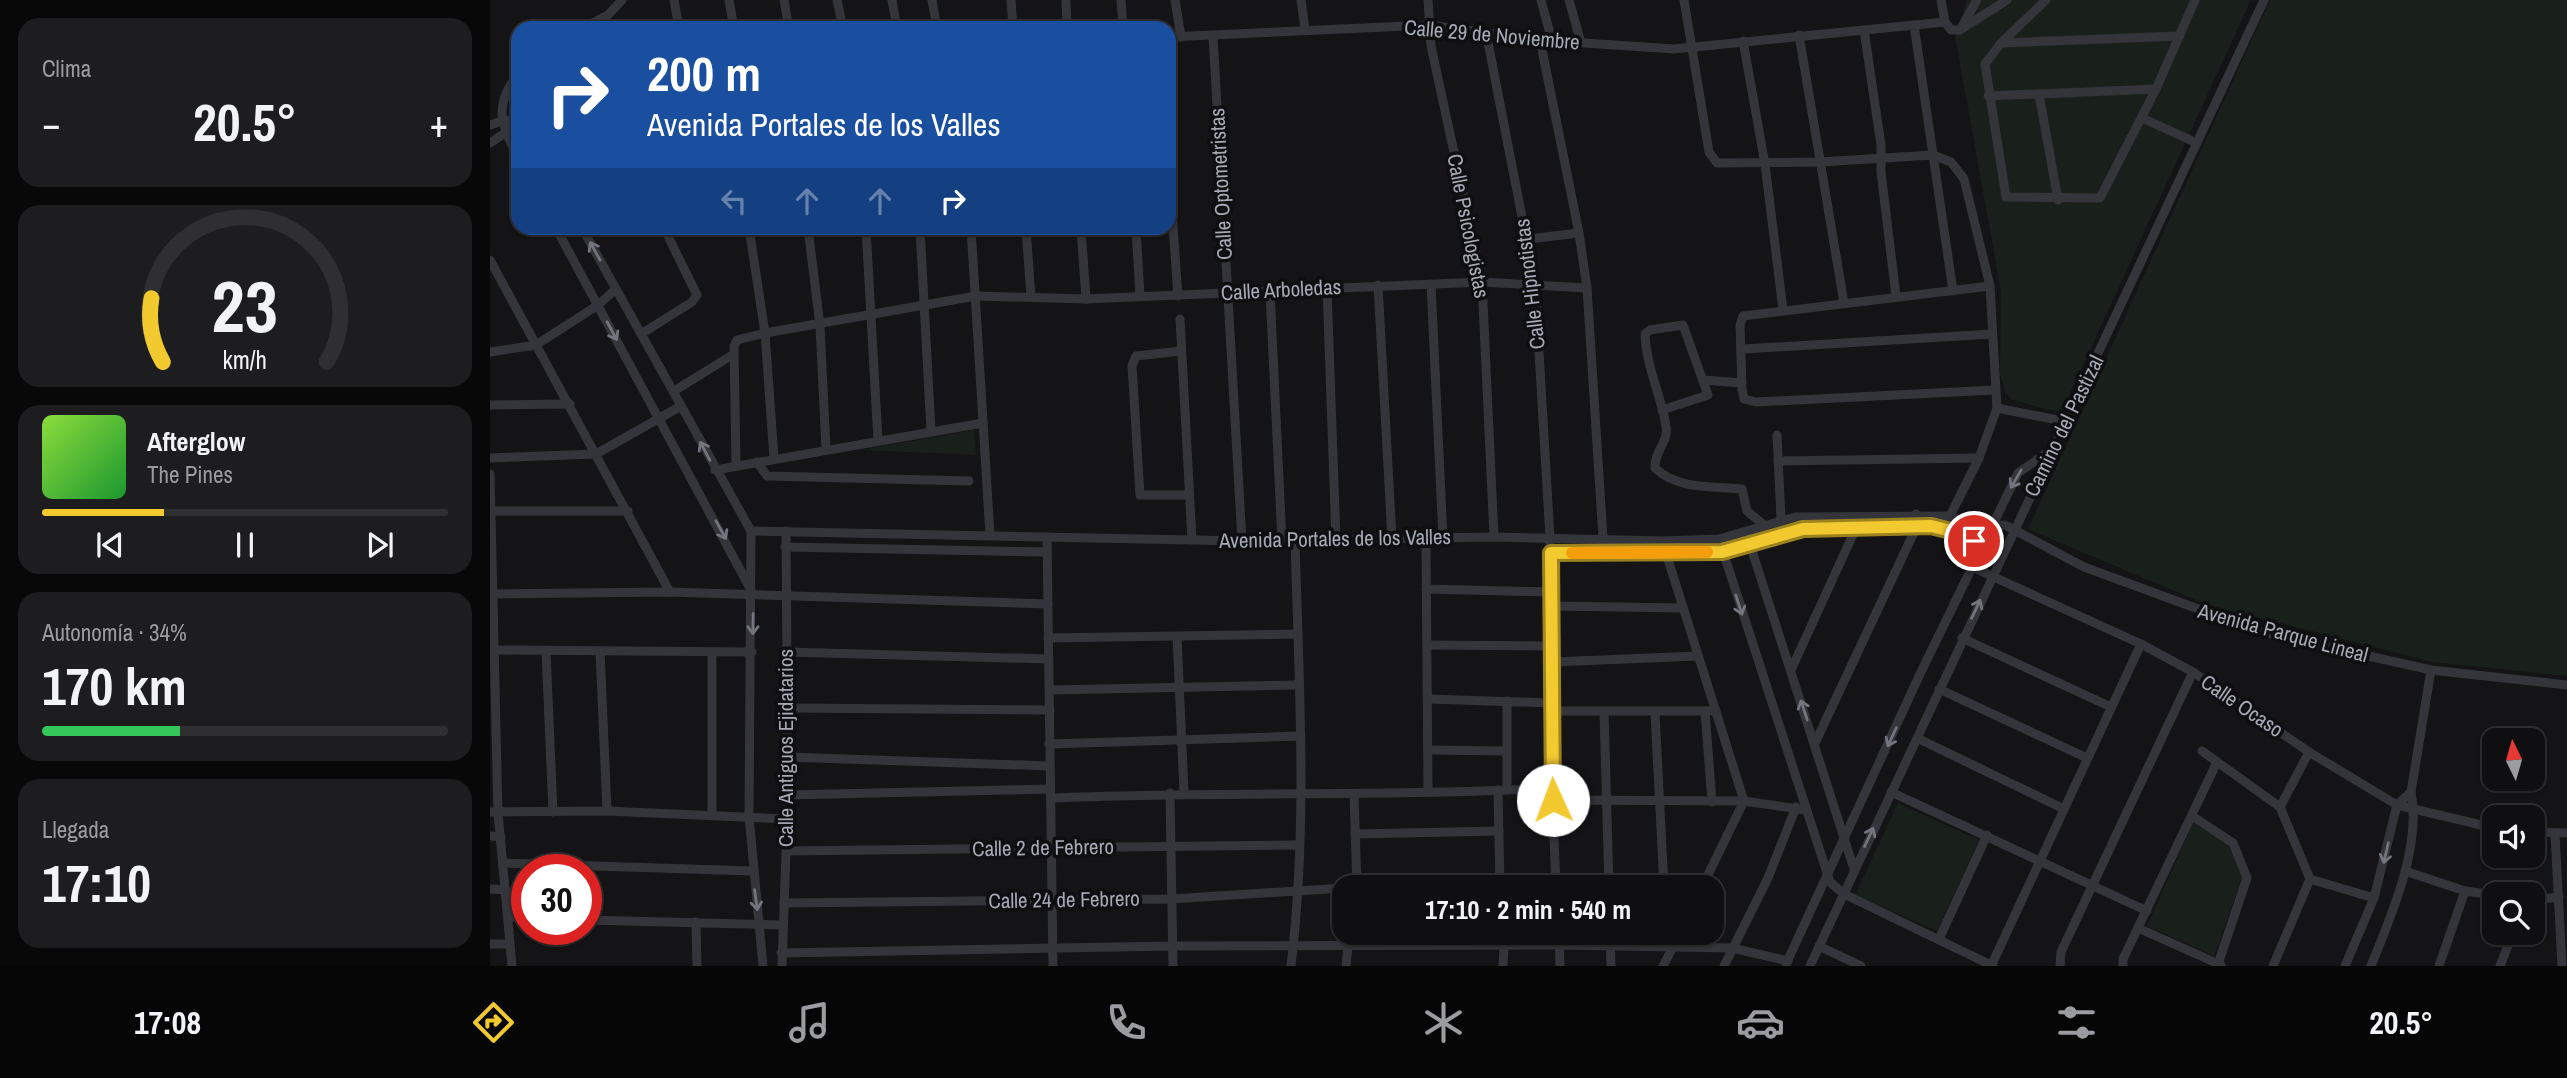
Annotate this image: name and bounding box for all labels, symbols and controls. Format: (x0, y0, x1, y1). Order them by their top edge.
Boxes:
street label: Calle 29 de Noviembre (1403, 12, 1581, 57)
text: 200 m (647, 40, 761, 106)
icon: right (532, 49, 623, 140)
text: Clima (42, 53, 91, 84)
text: 20.5° (193, 87, 297, 157)
text: − (42, 98, 60, 149)
text: + (430, 98, 448, 149)
text: Avenida Portales de los Valles (647, 103, 1001, 146)
street label: Calle Optometristas (1202, 107, 1239, 261)
street label: Calle Psicologistas (1440, 151, 1497, 301)
icon: left (715, 182, 753, 220)
icon: ahead (788, 182, 826, 220)
icon: ahead (861, 182, 899, 220)
icon: right (934, 182, 972, 220)
street label: Calle Hipnotistas (1507, 217, 1552, 351)
one-way arrow (588, 242, 602, 262)
text: 23 (212, 257, 278, 355)
street label: Calle Arboledas (1220, 272, 1342, 307)
one-way arrow (605, 320, 619, 340)
text: km/h (223, 343, 267, 377)
street label: Camino del Pastizal (2017, 350, 2110, 501)
text: Afterglow (147, 424, 245, 459)
one-way arrow (698, 441, 711, 462)
text: The Pines (147, 459, 233, 490)
one-way arrow (2009, 468, 2023, 488)
pin (1944, 511, 2004, 571)
one-way arrow (714, 520, 728, 540)
street label: Avenida Portales de los Valles (1218, 522, 1451, 555)
icon: arrive (1955, 522, 1993, 560)
icon: previous (91, 526, 129, 564)
icon: pause (226, 526, 264, 564)
icon: next (361, 526, 399, 564)
one-way arrow (1733, 593, 1746, 615)
street label: Avenida Parque Lineal (2194, 596, 2371, 669)
one-way arrow (1969, 599, 1983, 620)
one-way arrow (746, 612, 760, 635)
text: Autonomía · 34% (42, 617, 187, 648)
street label: Calle Antiguos Ejidatarios (771, 649, 800, 847)
text: 170 km (42, 651, 187, 721)
street label: Calle Ocaso (2195, 667, 2289, 744)
one-way arrow (1797, 700, 1809, 722)
one-way arrow (1884, 726, 1898, 747)
north arrow (2482, 728, 2544, 791)
map controls (2482, 728, 2545, 945)
position arrow (1516, 763, 1590, 837)
button: sound (2482, 805, 2545, 868)
text: Llegada (42, 814, 109, 845)
one-way arrow (1863, 827, 1876, 848)
street label: Calle 2 de Febrero (972, 832, 1114, 863)
one-way arrow (2379, 841, 2392, 864)
text: 17:10 (42, 848, 151, 918)
speed limit sign: 30 (511, 854, 602, 945)
button: search (2482, 882, 2545, 945)
street label: Calle 24 de Febrero (988, 884, 1140, 915)
one-way arrow (750, 888, 763, 911)
text: 17:10 · 2 min · 540 m (1425, 892, 1631, 927)
icon: directions (469, 998, 518, 1047)
icon: music (785, 998, 834, 1047)
icon: phone (1102, 998, 1151, 1047)
icon: climate (1419, 998, 1468, 1047)
icon: car (1736, 998, 1785, 1047)
icon: filters (2052, 998, 2101, 1047)
text: 17:08 (134, 1001, 201, 1044)
text: 20.5° (2369, 1001, 2433, 1044)

